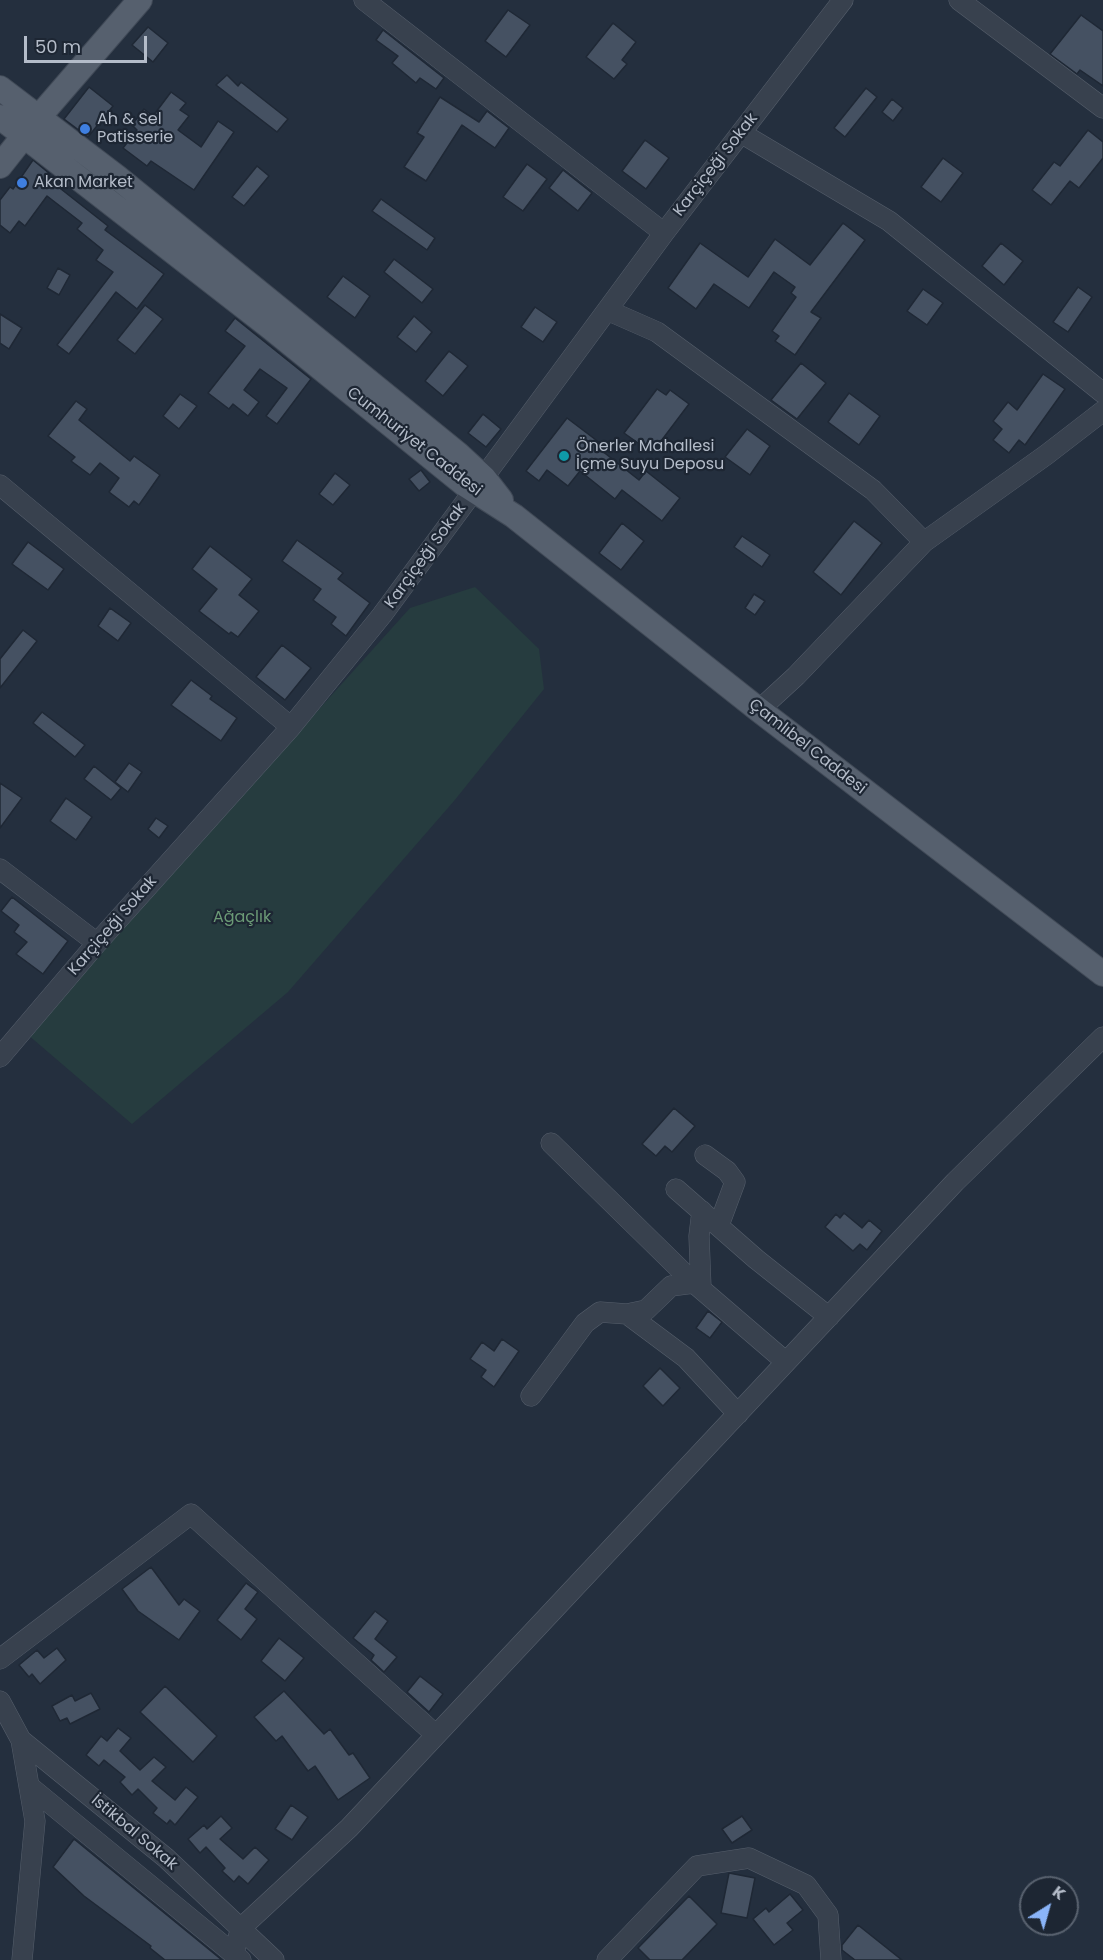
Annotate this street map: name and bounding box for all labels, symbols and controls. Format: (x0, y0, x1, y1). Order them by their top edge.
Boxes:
scale bar (27, 24, 150, 62)
text: 50 m (35, 34, 81, 59)
place label: Ah & Sel Patisserie (97, 110, 173, 148)
street label: Karçiçeği Sokak (670, 110, 762, 220)
marker: Ah & Sel Patisserie (78, 122, 92, 136)
place label: Akan Market (34, 173, 133, 193)
marker: Akan Market (15, 176, 29, 190)
street label: Cumhuriyet Caddesi (343, 383, 485, 501)
place label: Önerler Mahallesi İçme Suyu Deposu (576, 437, 724, 475)
marker: Önerler Mahallesi İçme Suyu Deposu (557, 449, 571, 463)
street label: Karçiçeği Sokak (381, 500, 471, 612)
street label: Çamlıbel Caddesi (745, 695, 869, 799)
street label: Karçiçeği Sokak (65, 872, 161, 980)
park label: Ağaçlık (213, 908, 271, 928)
street label: İstikbal Sokak (87, 1791, 181, 1875)
north arrow (1019, 1876, 1079, 1936)
text: K (1048, 1880, 1070, 1905)

